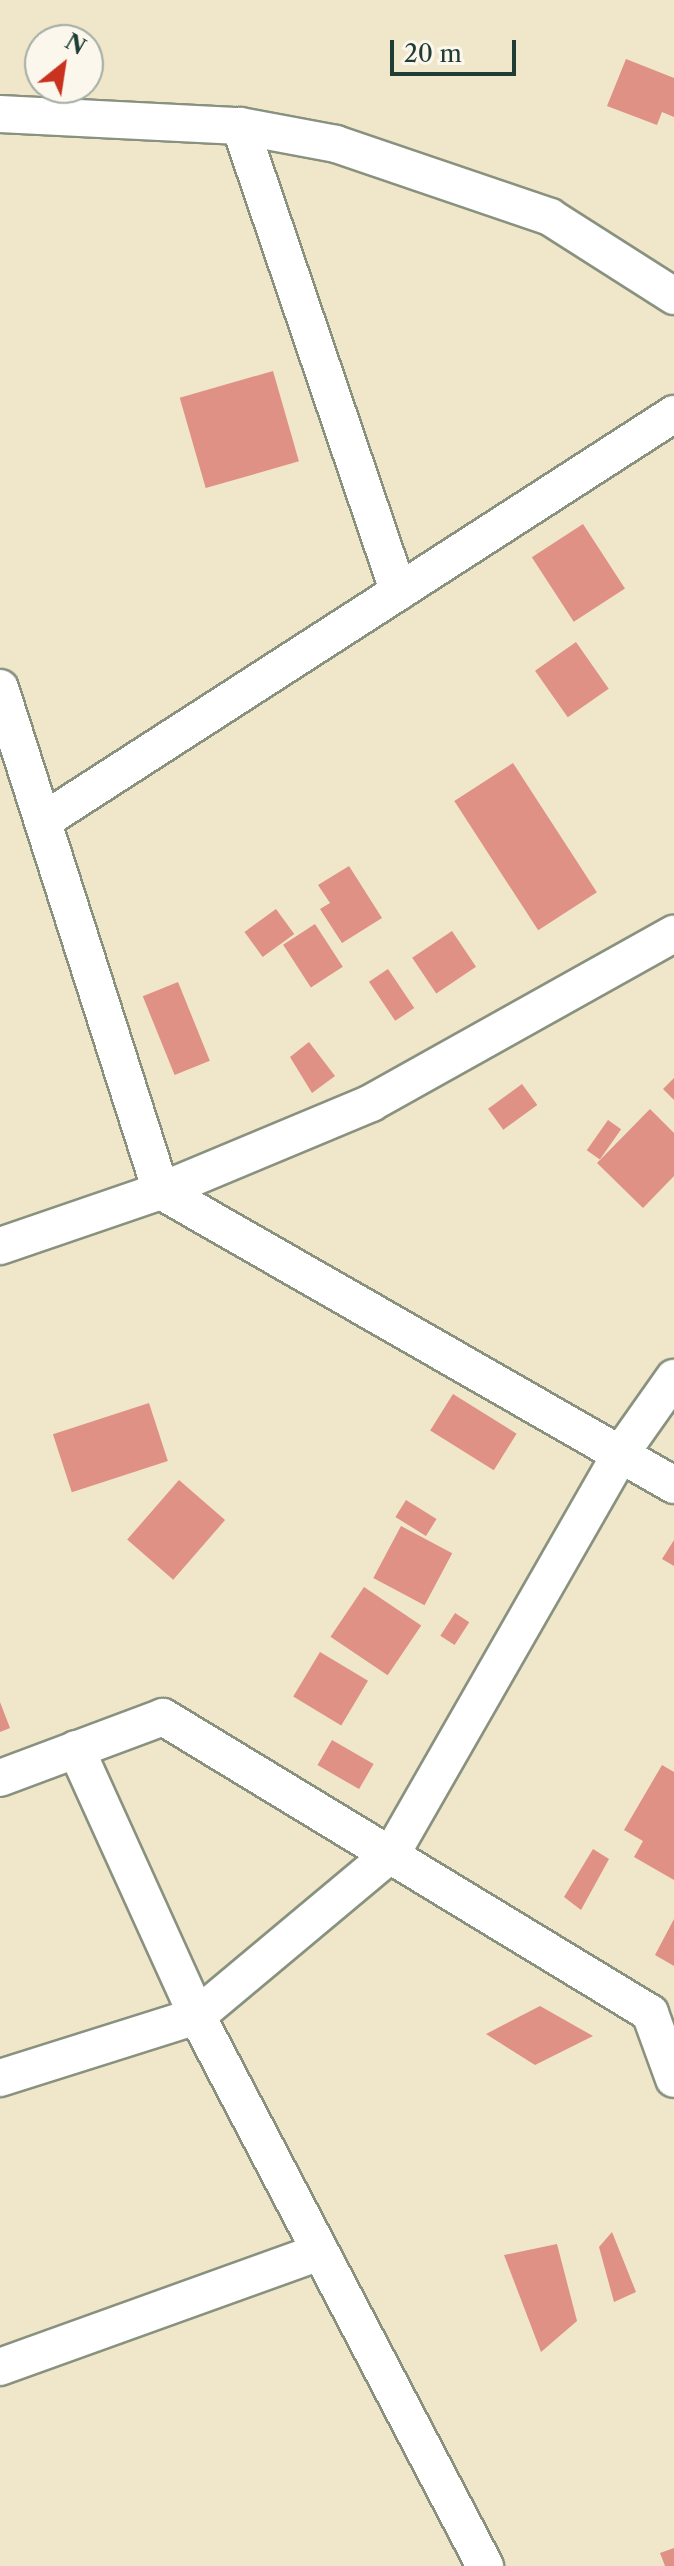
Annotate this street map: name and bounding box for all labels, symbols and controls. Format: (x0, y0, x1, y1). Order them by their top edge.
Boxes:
north arrow (24, 24, 104, 104)
scale bar (394, 24, 520, 74)
text: N (60, 28, 90, 61)
text: 20 m (404, 39, 462, 68)

